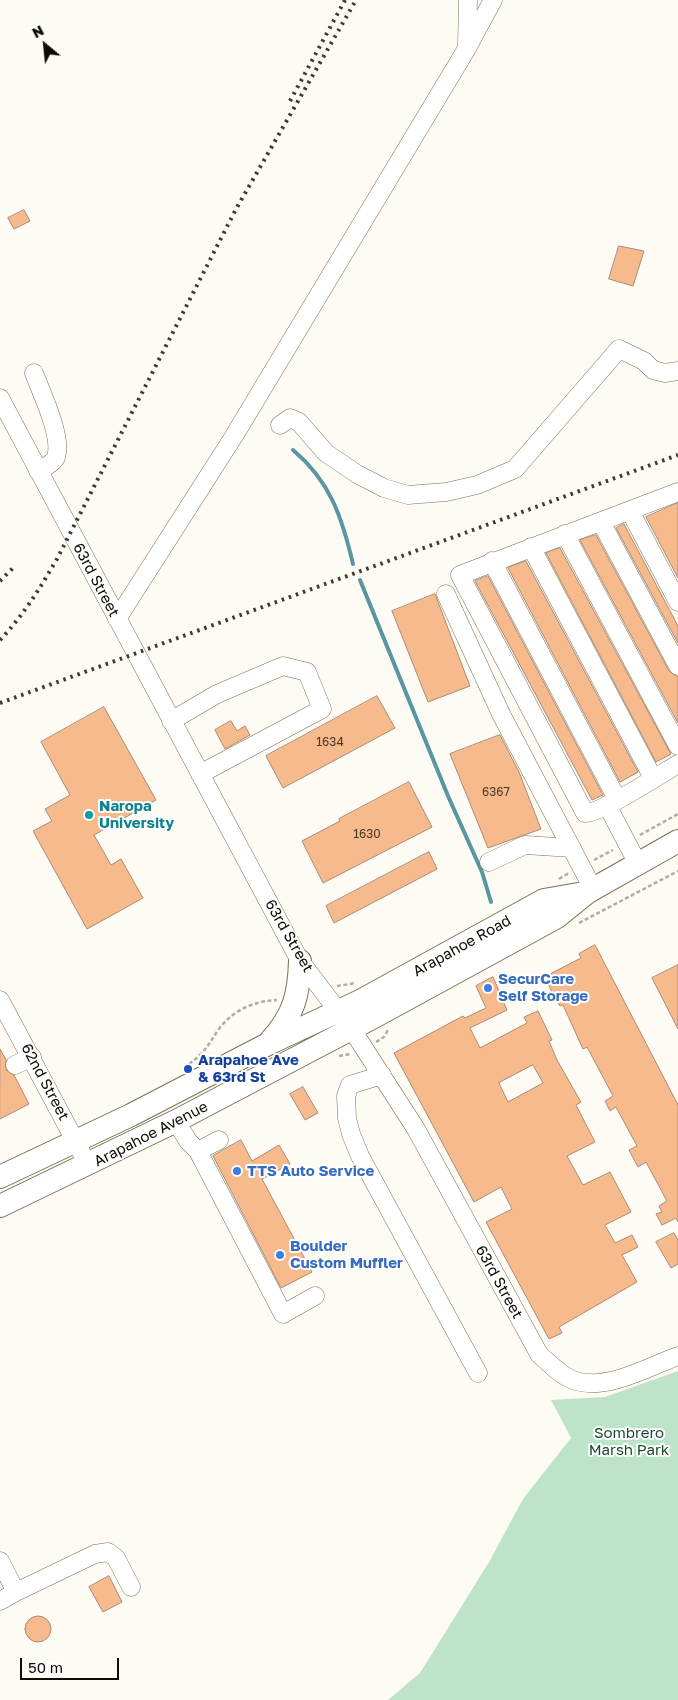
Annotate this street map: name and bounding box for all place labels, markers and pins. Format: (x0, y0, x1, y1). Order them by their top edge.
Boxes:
place label: Naropa University (99, 797, 174, 832)
marker: Naropa University (83, 809, 95, 821)
place label: SecurCare Self Storage (498, 970, 588, 1005)
marker: SecurCare Self Storage (482, 982, 494, 994)
place label: Arapahoe Ave & 63rd St (198, 1051, 299, 1086)
marker: Arapahoe Ave & 63rd St (182, 1063, 194, 1075)
place label: TTS Auto Service (247, 1162, 374, 1180)
marker: TTS Auto Service (231, 1165, 243, 1177)
place label: Boulder Custom Muffler (290, 1237, 403, 1272)
marker: Boulder Custom Muffler (274, 1249, 286, 1261)

